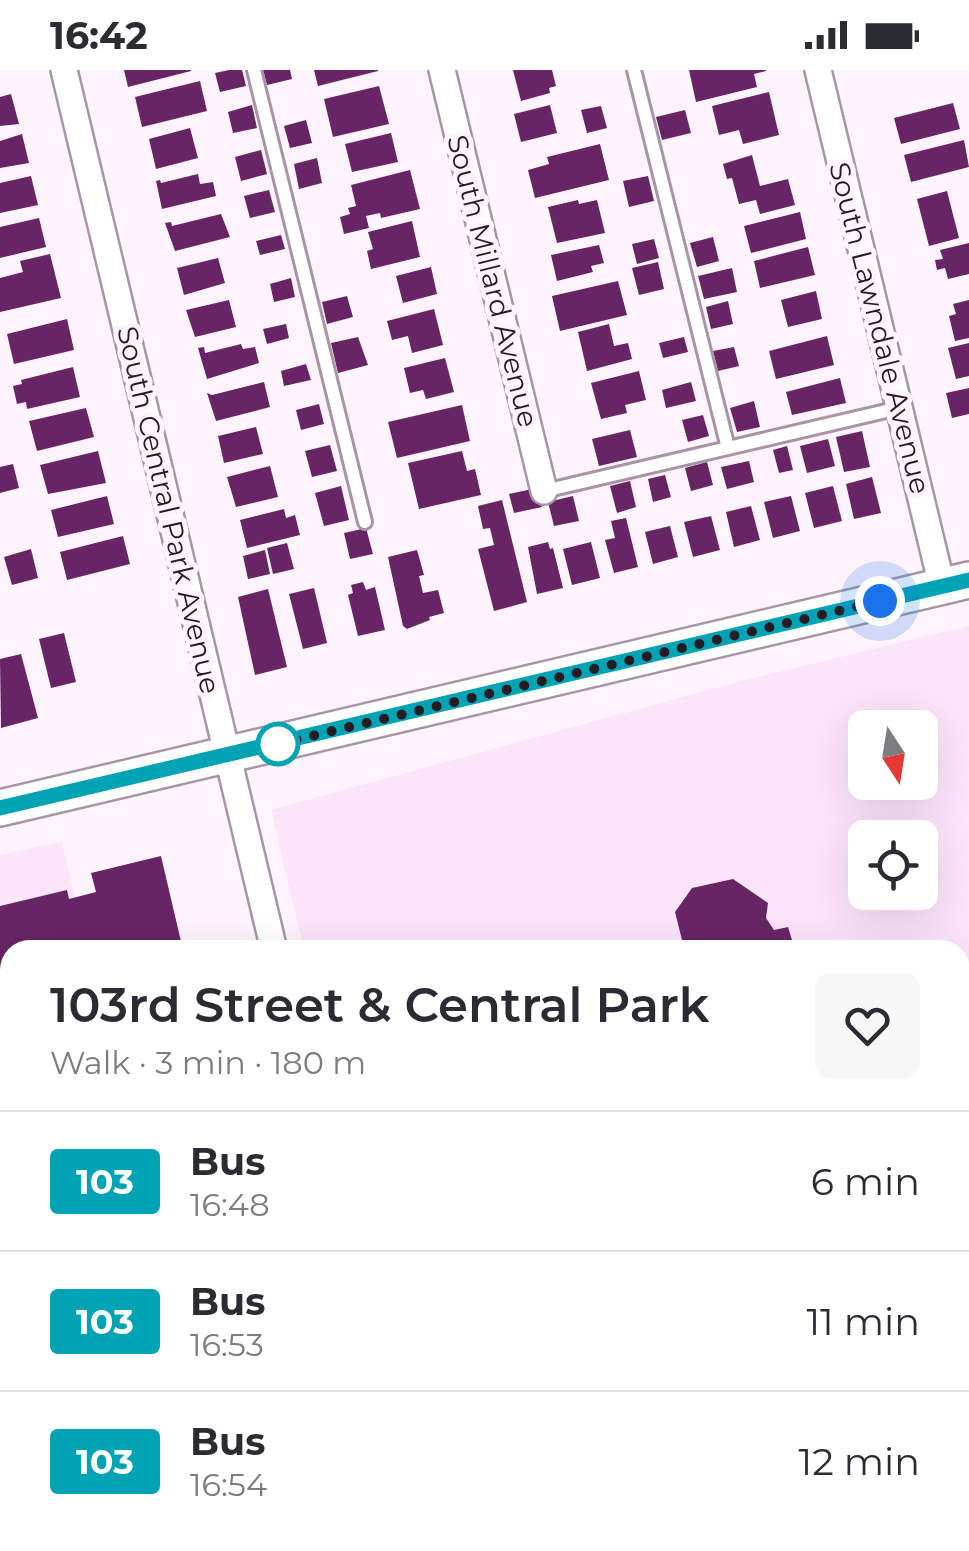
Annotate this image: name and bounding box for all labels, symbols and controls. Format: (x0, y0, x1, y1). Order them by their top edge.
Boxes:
text: 16:42 (50, 12, 148, 59)
street label: South Millard Avenue (440, 131, 546, 431)
street label: South Lawndale Avenue (822, 159, 938, 497)
street label: South Central Park Avenue (110, 323, 228, 697)
your location (855, 576, 905, 626)
north arrow (848, 710, 938, 800)
map controls (848, 710, 938, 910)
unlabelled marker (257, 723, 299, 765)
button: locate (848, 820, 938, 910)
button: heart (815, 973, 920, 1078)
text: 103rd Street & Central Park (50, 976, 709, 1034)
text: Walk · 3 min · 180 m (50, 1043, 366, 1082)
text: Bus (190, 1138, 265, 1185)
text: 6 min (811, 1158, 920, 1205)
text: 103 (76, 1160, 134, 1203)
text: 16:48 (190, 1185, 270, 1224)
text: Bus (190, 1278, 265, 1325)
text: 11 min (806, 1298, 920, 1345)
text: 103 (76, 1300, 134, 1343)
text: 16:53 (190, 1325, 264, 1364)
text: Bus (190, 1418, 265, 1465)
text: 12 min (799, 1438, 920, 1485)
text: 103 (76, 1440, 134, 1483)
text: 16:54 (190, 1465, 267, 1504)

